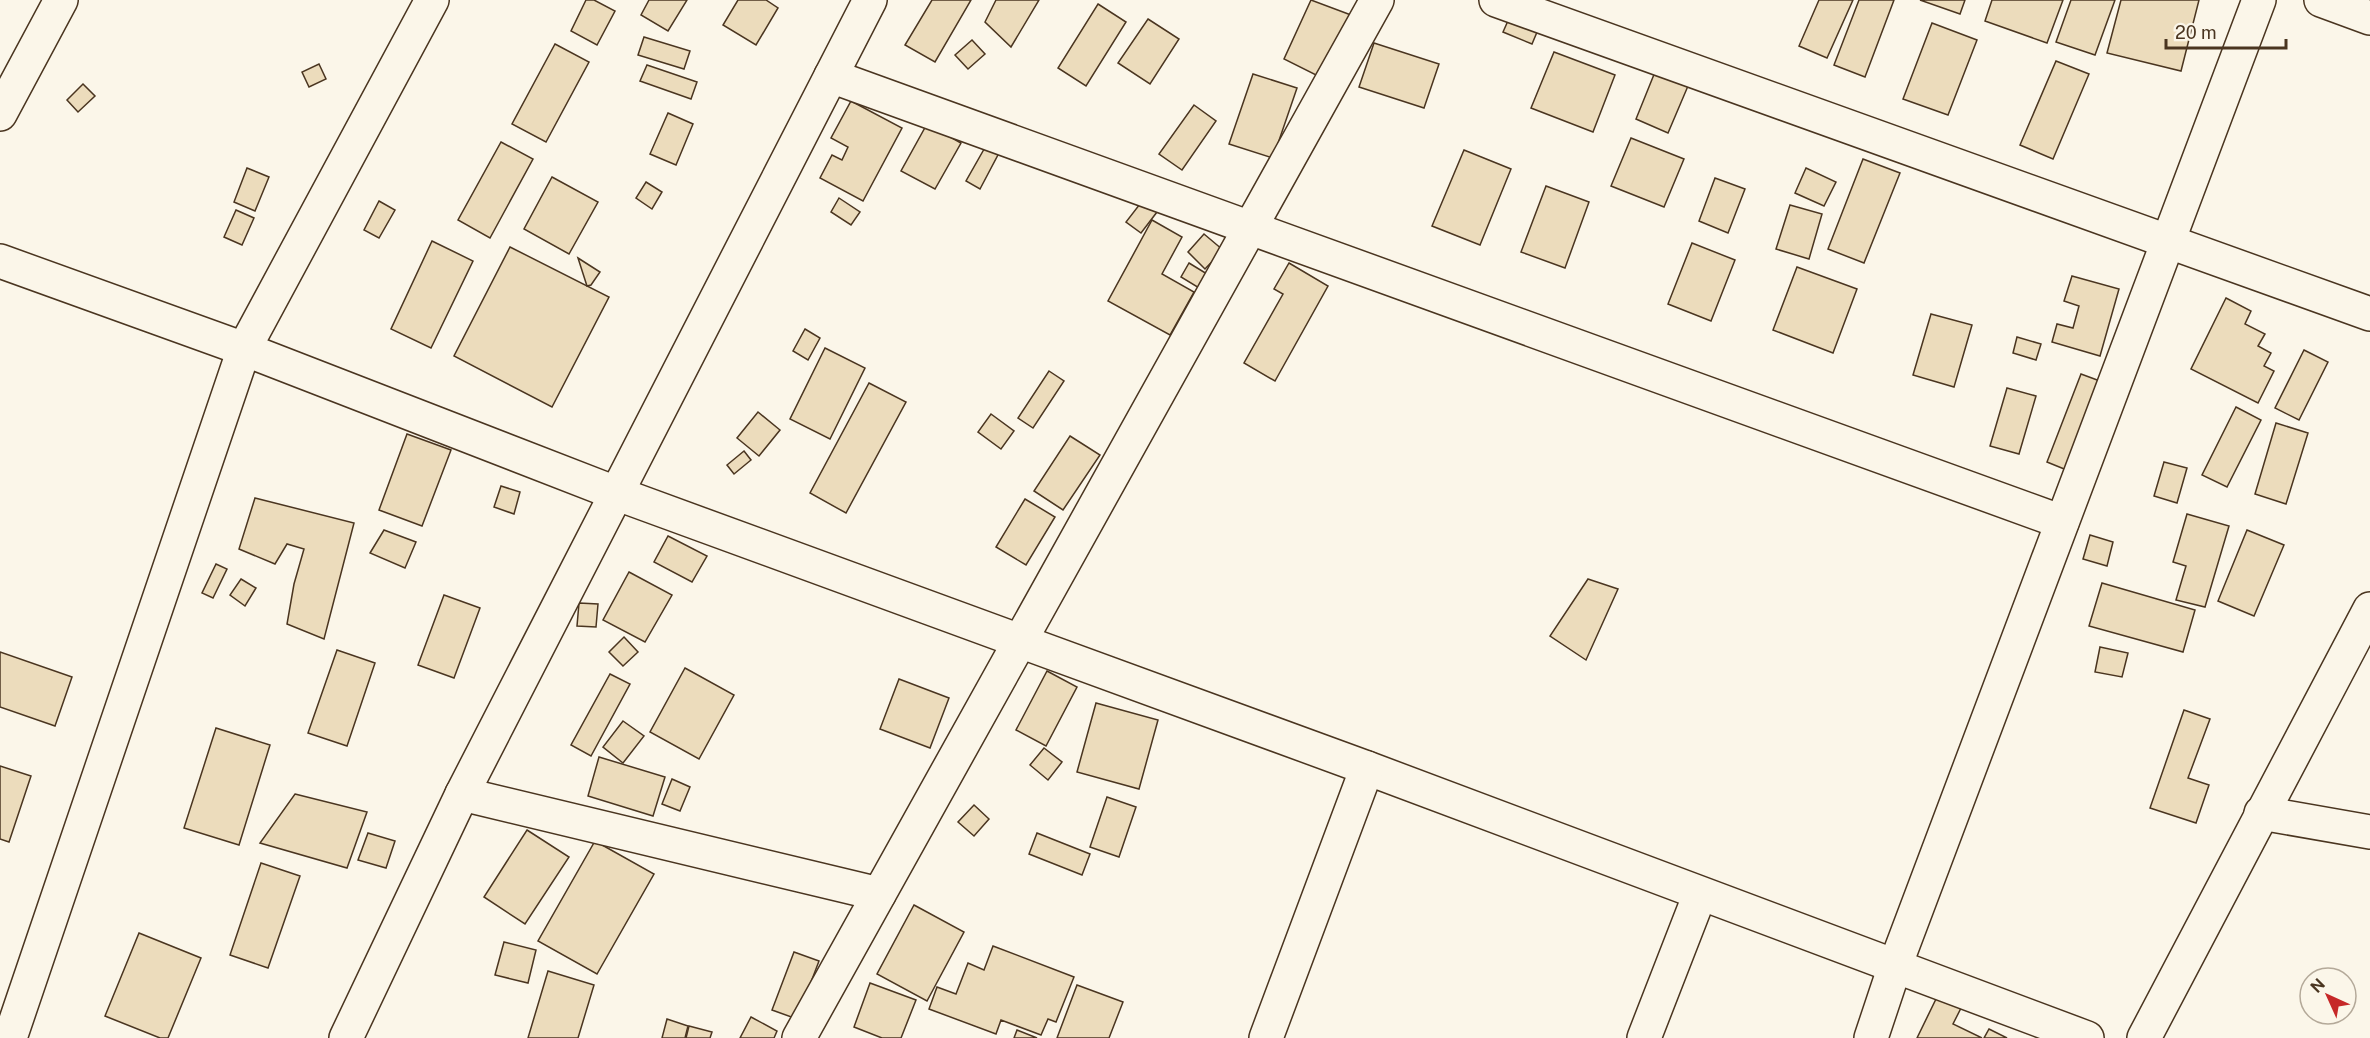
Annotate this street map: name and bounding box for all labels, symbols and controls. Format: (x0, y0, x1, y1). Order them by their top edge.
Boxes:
scale bar (2166, 12, 2286, 50)
text: 20 m (2175, 22, 2217, 43)
north arrow (2298, 966, 2358, 1026)
text: N (2307, 975, 2329, 997)

